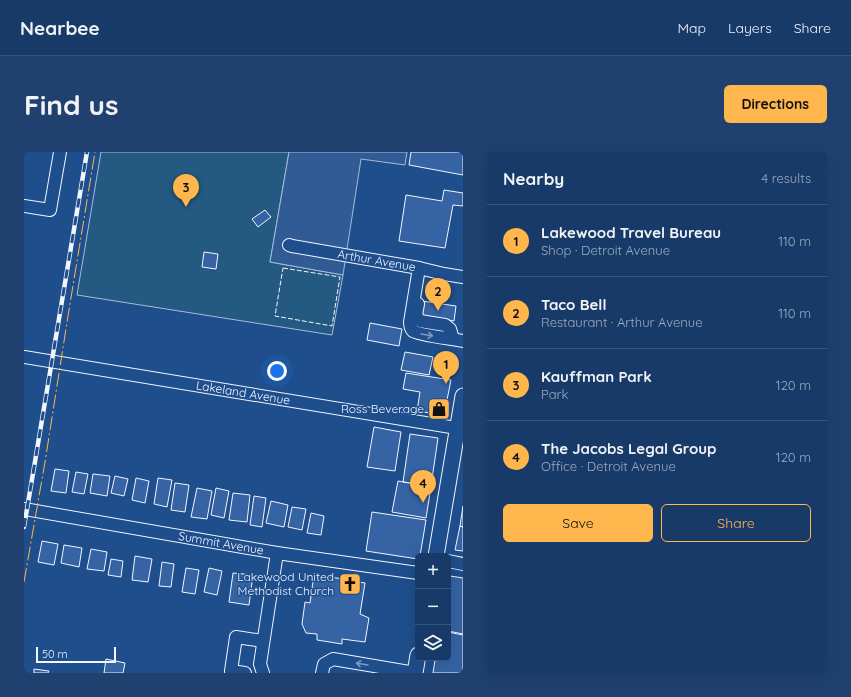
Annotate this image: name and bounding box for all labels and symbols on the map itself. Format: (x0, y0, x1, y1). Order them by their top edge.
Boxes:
pin: 3 (173, 174, 199, 207)
street label: Arthur Avenue (336, 246, 417, 274)
pin: 2 (425, 278, 451, 311)
one-way arrow (420, 331, 433, 339)
pin: 1 (433, 351, 459, 384)
your location (267, 361, 287, 381)
street label: Lakeland Avenue (195, 377, 292, 408)
shop icon: Ross Beverage (426, 396, 452, 422)
place label: Ross Beverage (341, 401, 424, 416)
pin: 4 (410, 470, 436, 503)
street label: Summit Avenue (177, 528, 265, 558)
place label: Lakewood United Methodist Church (237, 569, 334, 598)
church icon: Lakewood United Methodist Church (337, 571, 363, 597)
scale bar (36, 645, 116, 664)
one-way arrow (356, 660, 369, 668)

